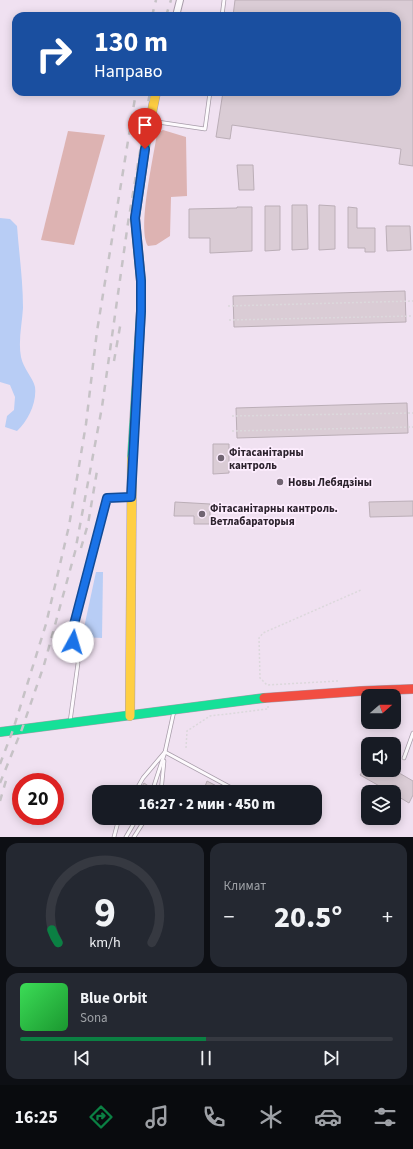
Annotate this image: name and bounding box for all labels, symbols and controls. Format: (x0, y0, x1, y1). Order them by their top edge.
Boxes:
text: 130 m (94, 22, 168, 62)
icon: right (28, 28, 80, 80)
text: Направо (94, 59, 162, 84)
pin (128, 108, 162, 149)
icon: arrive (134, 114, 156, 136)
place label: Фітасанітарны кантроль (229, 445, 304, 473)
marker: Фітасанітарны кантроль (216, 453, 226, 463)
place label: Новы Лебядзіны (288, 475, 372, 490)
marker: Новы Лебядзіны (275, 477, 285, 487)
place label: Фітасанітарны кантроль. Ветлабараторыя (210, 501, 338, 529)
marker: Фітасанітарны кантроль. Ветлабараторыя (197, 509, 207, 519)
position arrow (52, 621, 94, 663)
north arrow (361, 689, 401, 729)
map controls (361, 689, 401, 825)
button: sound (361, 737, 401, 777)
speed limit sign: 20 (12, 773, 64, 825)
button: layers (361, 785, 401, 825)
text: 16:27 · 2 мин · 450 m (139, 794, 275, 815)
text: Климат (224, 877, 266, 895)
text: 9 (94, 883, 116, 943)
text: 20.5° (274, 896, 343, 939)
text: − (224, 901, 234, 933)
text: + (382, 901, 393, 933)
text: km/h (89, 932, 121, 953)
text: Blue Orbit (80, 988, 147, 1009)
text: Sona (80, 1009, 108, 1027)
icon: previous (71, 1047, 93, 1069)
icon: pause (195, 1047, 217, 1069)
icon: next (320, 1047, 342, 1069)
icon: directions (87, 1103, 115, 1131)
icon: music (143, 1103, 171, 1131)
icon: phone (200, 1103, 228, 1131)
icon: climate (257, 1103, 285, 1131)
icon: car (314, 1103, 342, 1131)
icon: filters (371, 1103, 399, 1131)
text: 16:25 (14, 1105, 58, 1130)

